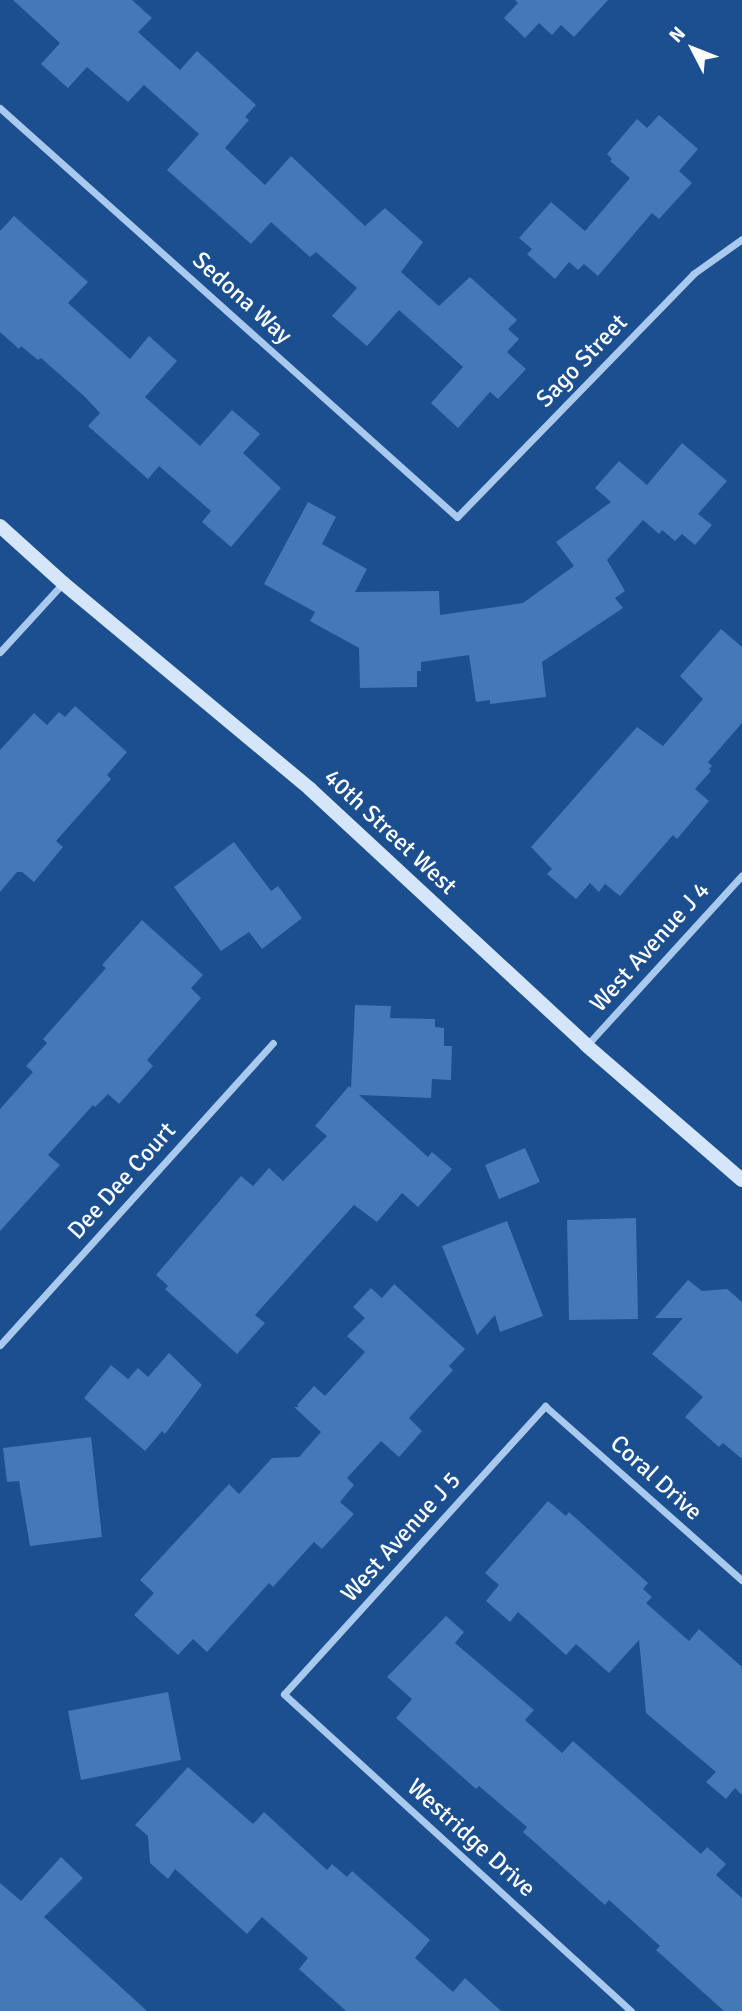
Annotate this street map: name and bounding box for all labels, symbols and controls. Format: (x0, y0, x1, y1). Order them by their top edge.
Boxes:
north arrow (658, 14, 728, 84)
text: N (664, 22, 691, 48)
street label: Sedona Way (186, 246, 298, 350)
street label: Sago Street (531, 308, 633, 414)
street label: 40th Street West (318, 763, 462, 901)
street label: West Avenue J 4 (584, 876, 716, 1018)
street label: Dee Dee Court (62, 1117, 182, 1245)
street label: Coral Drive (604, 1429, 708, 1527)
street label: West Avenue J 5 (335, 1466, 467, 1608)
street label: Westridge Drive (401, 1773, 541, 1903)

